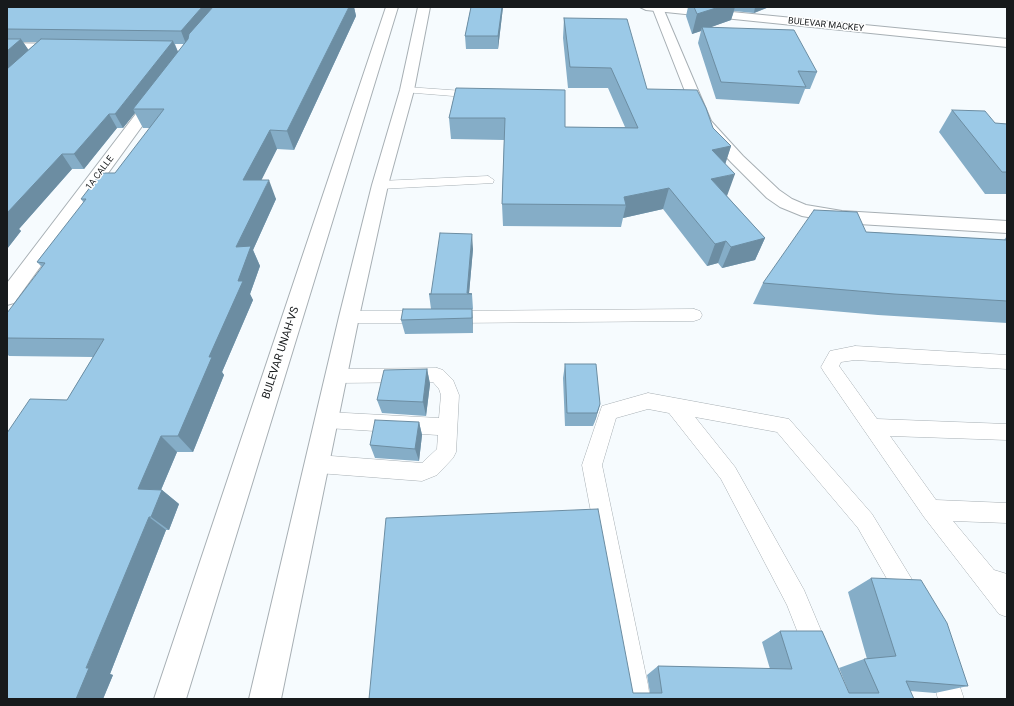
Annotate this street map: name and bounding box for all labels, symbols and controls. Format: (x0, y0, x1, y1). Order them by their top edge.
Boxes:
street label: BULEVAR MACKEY (788, 16, 864, 34)
street label: 1A CALLE (84, 154, 116, 192)
street label: BULEVAR UNAH-VS (260, 305, 302, 401)

